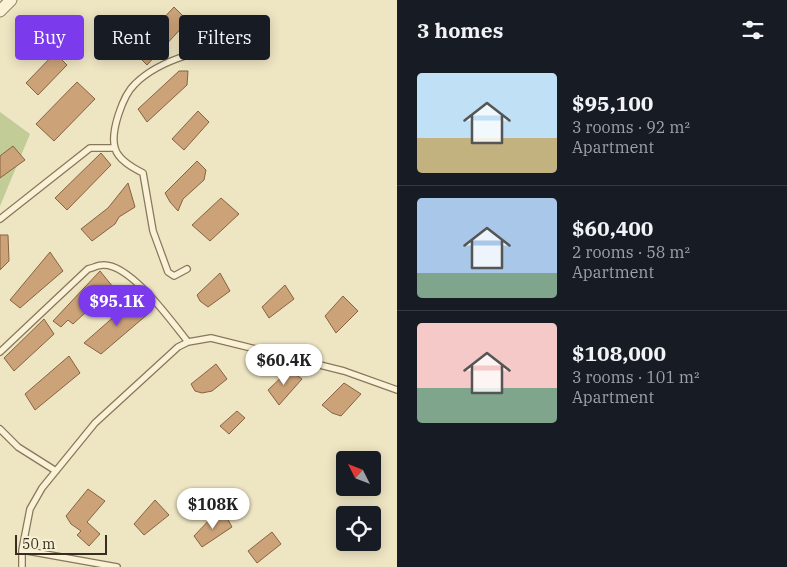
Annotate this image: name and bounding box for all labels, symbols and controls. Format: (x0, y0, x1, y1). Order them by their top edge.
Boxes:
chip: Buy (15, 15, 84, 60)
chip: Rent (94, 15, 169, 60)
chip: Filters (179, 15, 270, 60)
text: 3 homes (417, 16, 503, 44)
icon: filters (739, 16, 767, 44)
text: $95,100 (572, 89, 653, 117)
icon: home (457, 93, 517, 153)
text: 3 rooms · 92 m² (572, 117, 690, 137)
text: Apartment (572, 137, 654, 157)
text: $60,400 (572, 214, 653, 242)
icon: home (457, 218, 517, 278)
text: 2 rooms · 58 m² (572, 242, 690, 262)
text: Apartment (572, 262, 654, 282)
pin: $95.1K (76, 284, 158, 327)
text: $95.1K (89, 291, 145, 311)
text: $108,000 (572, 339, 666, 367)
icon: home (457, 343, 517, 403)
pin: $60.4K (243, 344, 325, 386)
text: $60.4K (256, 350, 312, 370)
text: 3 rooms · 101 m² (572, 367, 700, 387)
text: Apartment (572, 387, 654, 407)
north arrow (336, 451, 381, 496)
map controls (336, 451, 381, 551)
pin: $108K (178, 488, 248, 530)
text: $108K (188, 494, 238, 514)
button: locate (336, 506, 381, 551)
scale bar (15, 532, 108, 555)
text: 50 m (22, 535, 55, 553)

